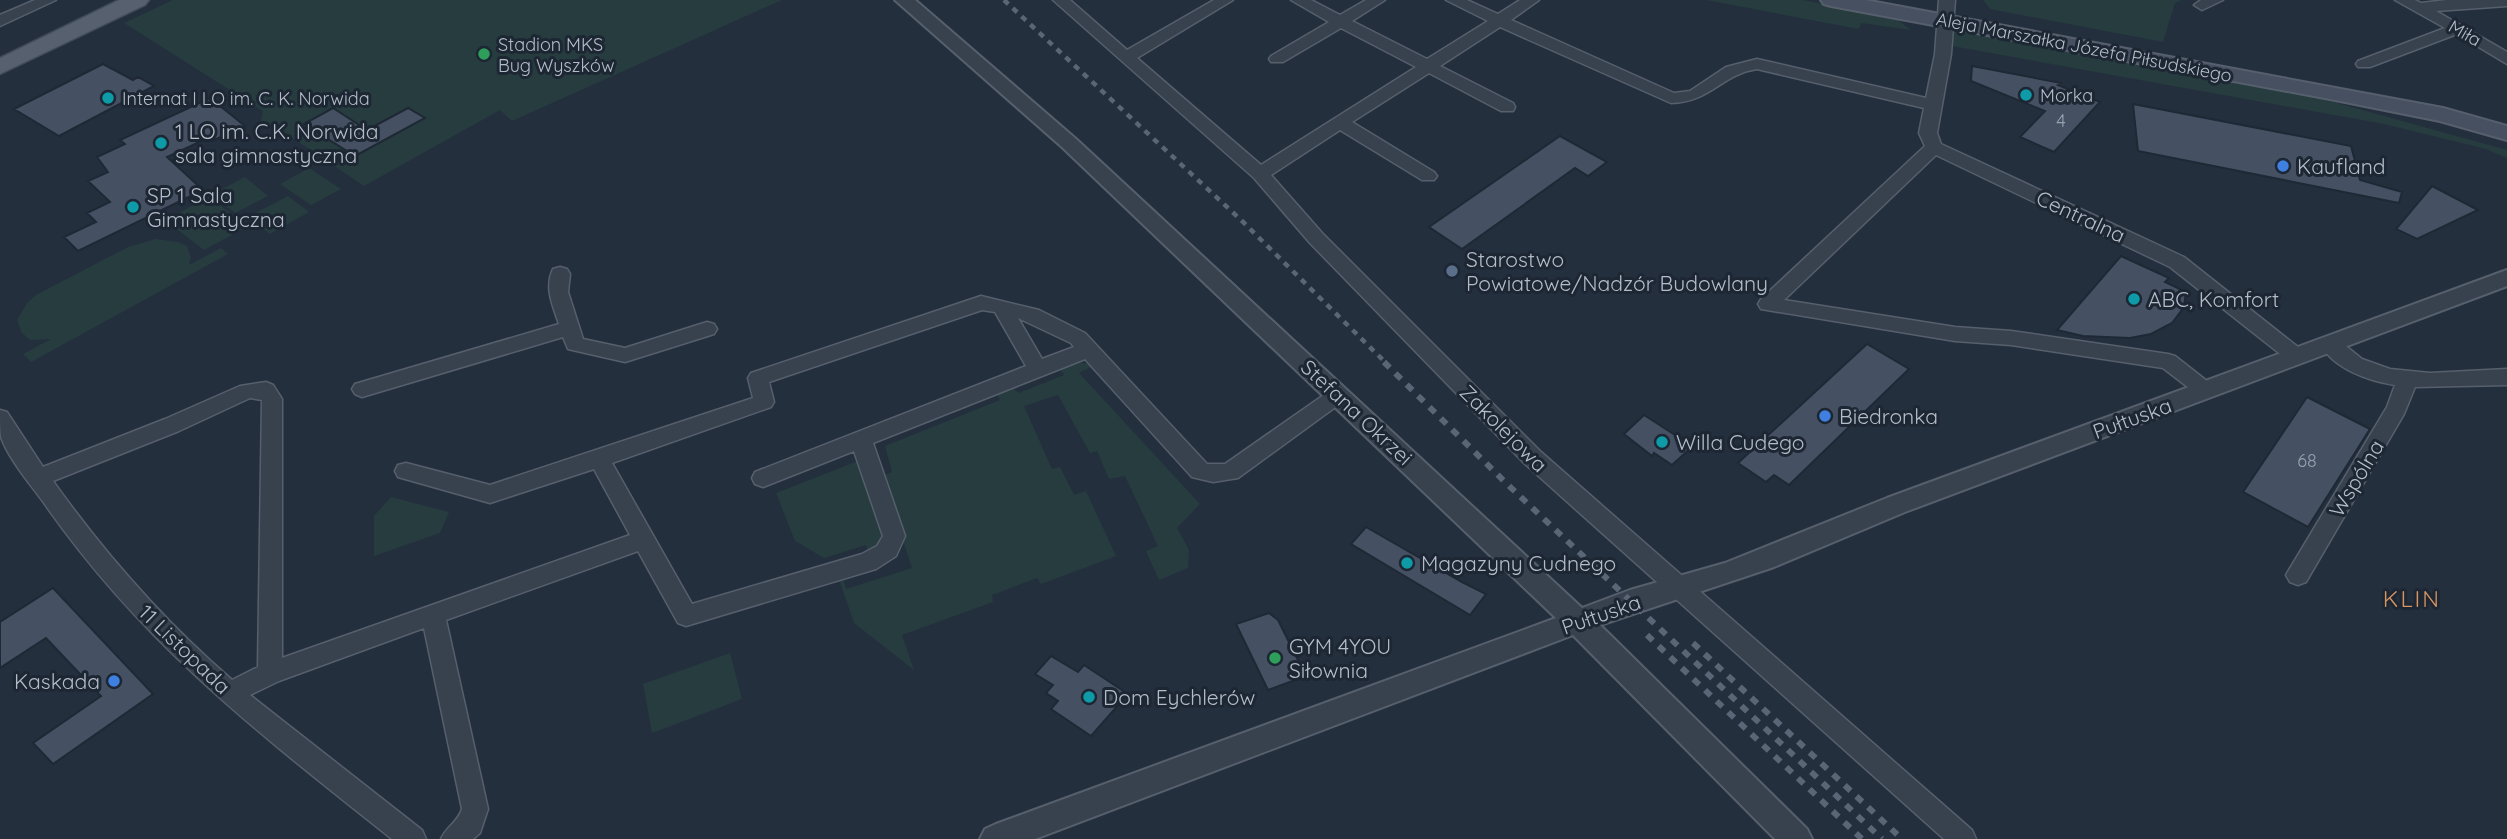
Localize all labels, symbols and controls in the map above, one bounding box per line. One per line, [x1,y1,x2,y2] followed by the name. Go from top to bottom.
[1934,7,2234,87] street label: Aleja Marszałka Józefa Piłsudskiego
[2445,15,2485,51] street label: Miła
[498,33,614,77] place label: Stadion MKS Bug Wyszków
[476,46,492,62] marker: Stadion MKS Bug Wyszków
[2040,84,2093,107] place label: Morka
[122,87,370,110] place label: Internat I LO im. C. K. Norwida
[2018,87,2034,103] marker: Morka
[100,90,116,106] marker: Internat I LO im. C. K. Norwida
[2056,109,2066,132] house number: 4
[175,118,379,168] place label: 1 LO im. C.K. Norwida sala gimnastyczna
[153,135,169,151] marker: 1 LO im. C.K. Norwida sala gimnastyczna
[2297,153,2386,179] place label: Kaufland
[2275,158,2291,174] marker: Kaufland
[147,182,285,232] place label: SP 1 Sala Gimnastyczna
[2032,184,2130,248] street label: Centralna
[125,199,141,215] marker: SP 1 Sala Gimnastyczna
[1466,246,1768,296] place label: Starostwo Powiatowe/Nadzór Budowlany
[1444,263,1460,279] marker: Starostwo Powiatowe/Nadzór Budowlany
[2148,286,2279,312] place label: ABC, Komfort
[2126,291,2142,307] marker: ABC, Komfort
[1296,354,1418,470] street label: Stefana Okrzei
[1455,379,1553,477] street label: Zakolejowa
[2089,392,2175,444] street label: Pułtuska
[1839,403,1938,429] place label: Biedronka
[1817,408,1833,424] marker: Biedronka
[1676,429,1804,455] place label: Willa Cudego
[1654,434,1670,450] marker: Willa Cudego
[2323,435,2389,521] street label: Wspólna
[2297,449,2317,472] house number: 68
[1421,550,1616,576] place label: Magazyny Cudnego
[1399,555,1415,571] marker: Magazyny Cudnego
[2383,584,2441,613] district label: KLIN
[1558,588,1644,640] street label: Pułtuska
[134,599,236,699] street label: 11 Listopada
[1289,633,1391,683] place label: GYM 4YOU Siłownia
[1267,650,1283,666] marker: GYM 4YOU Siłownia
[14,668,100,694] place label: Kaskada
[106,673,122,689] marker: Kaskada
[1103,684,1255,710] place label: Dom Eychlerów
[1081,689,1097,705] marker: Dom Eychlerów

